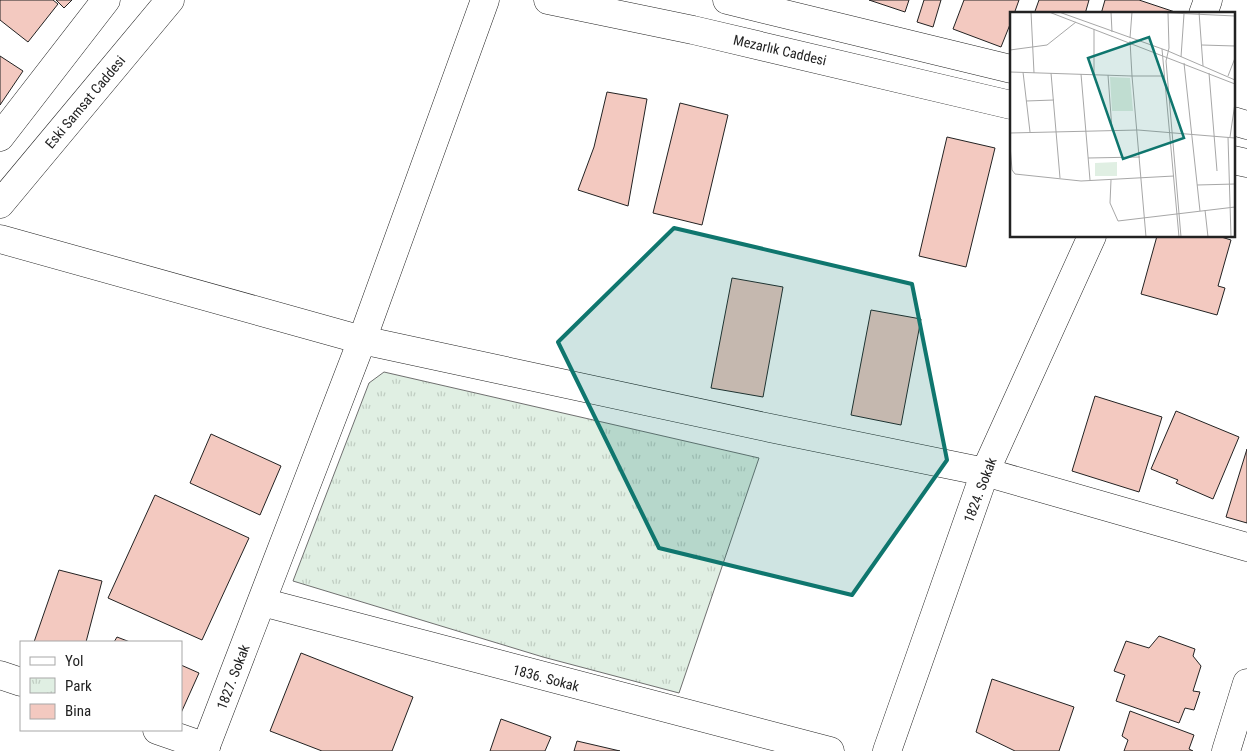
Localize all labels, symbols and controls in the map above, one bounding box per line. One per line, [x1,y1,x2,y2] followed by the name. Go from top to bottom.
[1010,12,1234,238] inset map
[732,32,828,68] street label: Mezarlık Caddesi
[42,53,128,151] street label: Eski Samsat Caddesi
[960,455,1000,525] street label: 1824. Sokak
[20,641,182,731] legend
[213,642,253,712] street label: 1827. Sokak
[65,652,83,670] text: Yol
[511,661,582,695] street label: 1836. Sokak
[65,677,92,695] text: Park
[65,702,91,720] text: Bina

